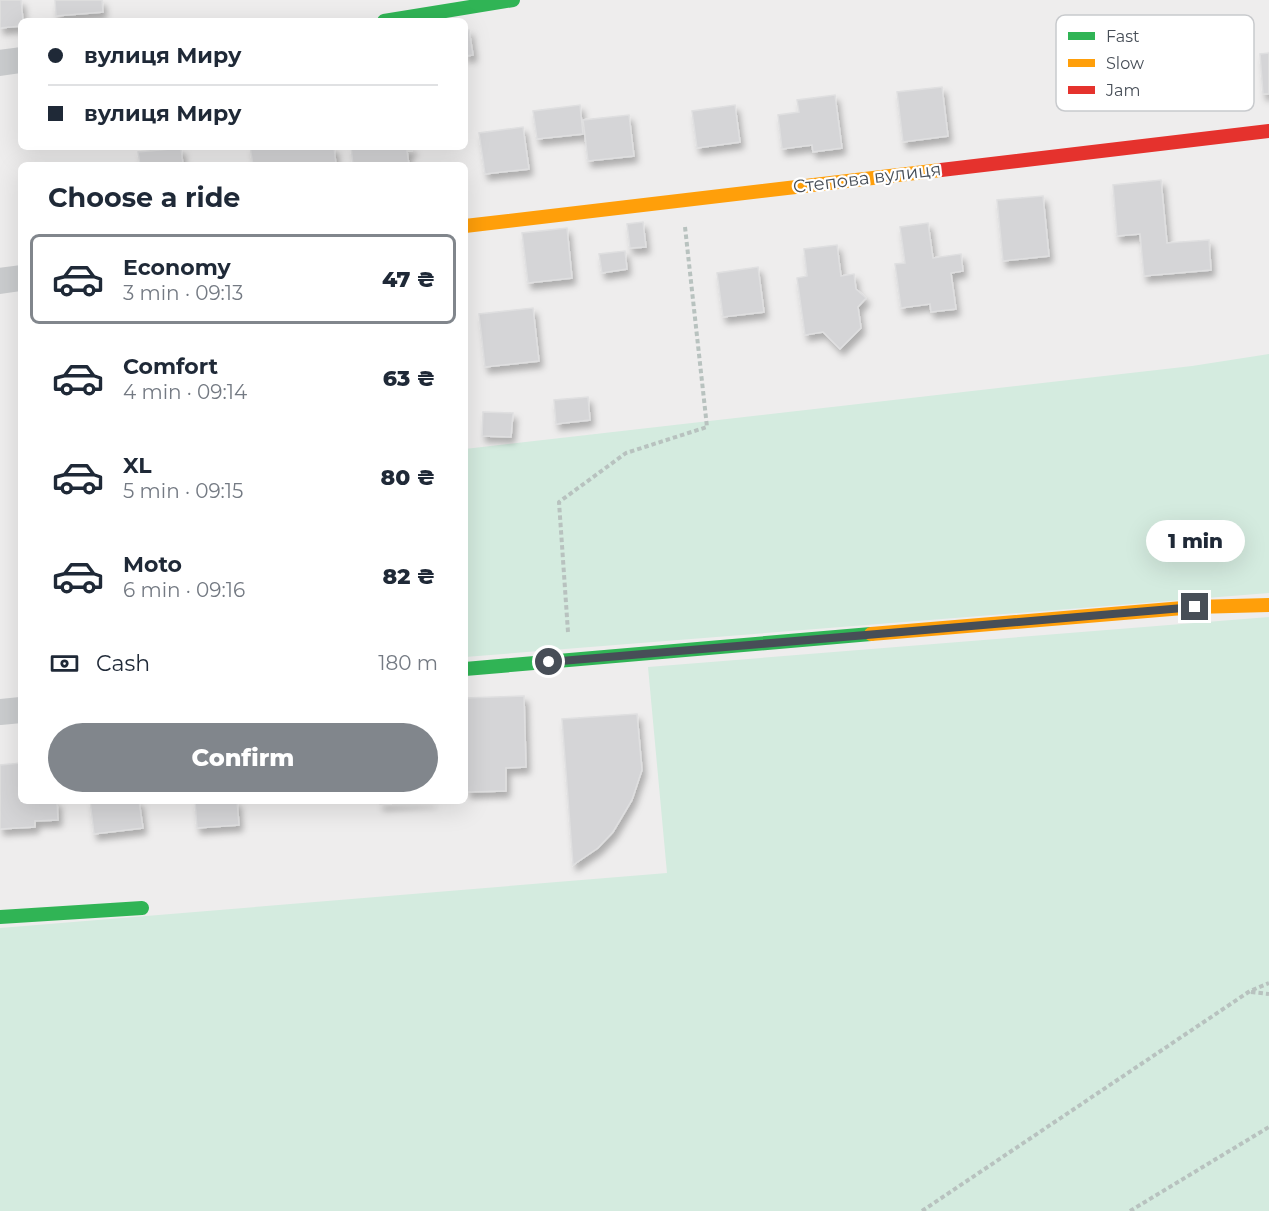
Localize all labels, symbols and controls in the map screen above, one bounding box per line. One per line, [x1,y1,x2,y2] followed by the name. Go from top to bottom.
[1056,15,1254,111] legend
[1106,27,1140,46] text: Fast
[84,42,241,69] text: вулиця Миру
[1106,54,1144,73] text: Slow
[1105,81,1140,100] text: Jam
[84,100,241,127] text: вулиця Миру
[792,158,942,198] street label: Степова вулиця
[48,181,240,214] text: Choose a ride
[51,252,105,306] icon: car
[123,254,231,281] text: Economy
[382,266,435,293] text: 47 ₴
[123,281,243,305] text: 3 min · 09:13
[51,351,105,405] icon: car
[123,353,218,380] text: Comfort
[383,365,435,392] text: 63 ₴
[123,380,247,404] text: 4 min · 09:14
[51,450,105,504] icon: car
[123,452,152,479] text: XL
[381,464,435,491] text: 80 ₴
[123,479,243,503] text: 5 min · 09:15
[1146,520,1244,562] callout: 1 min
[1168,529,1223,553] text: 1 min
[51,549,105,603] icon: car
[123,551,182,578] text: Moto
[382,563,435,590] text: 82 ₴
[123,578,245,602] text: 6 min · 09:16
[1181,593,1208,620] route end
[48,647,81,680] icon: cash
[535,648,562,675] route start
[96,650,150,677] text: Cash
[378,651,438,675] text: 180 m
[48,723,438,792] button: Confirm

